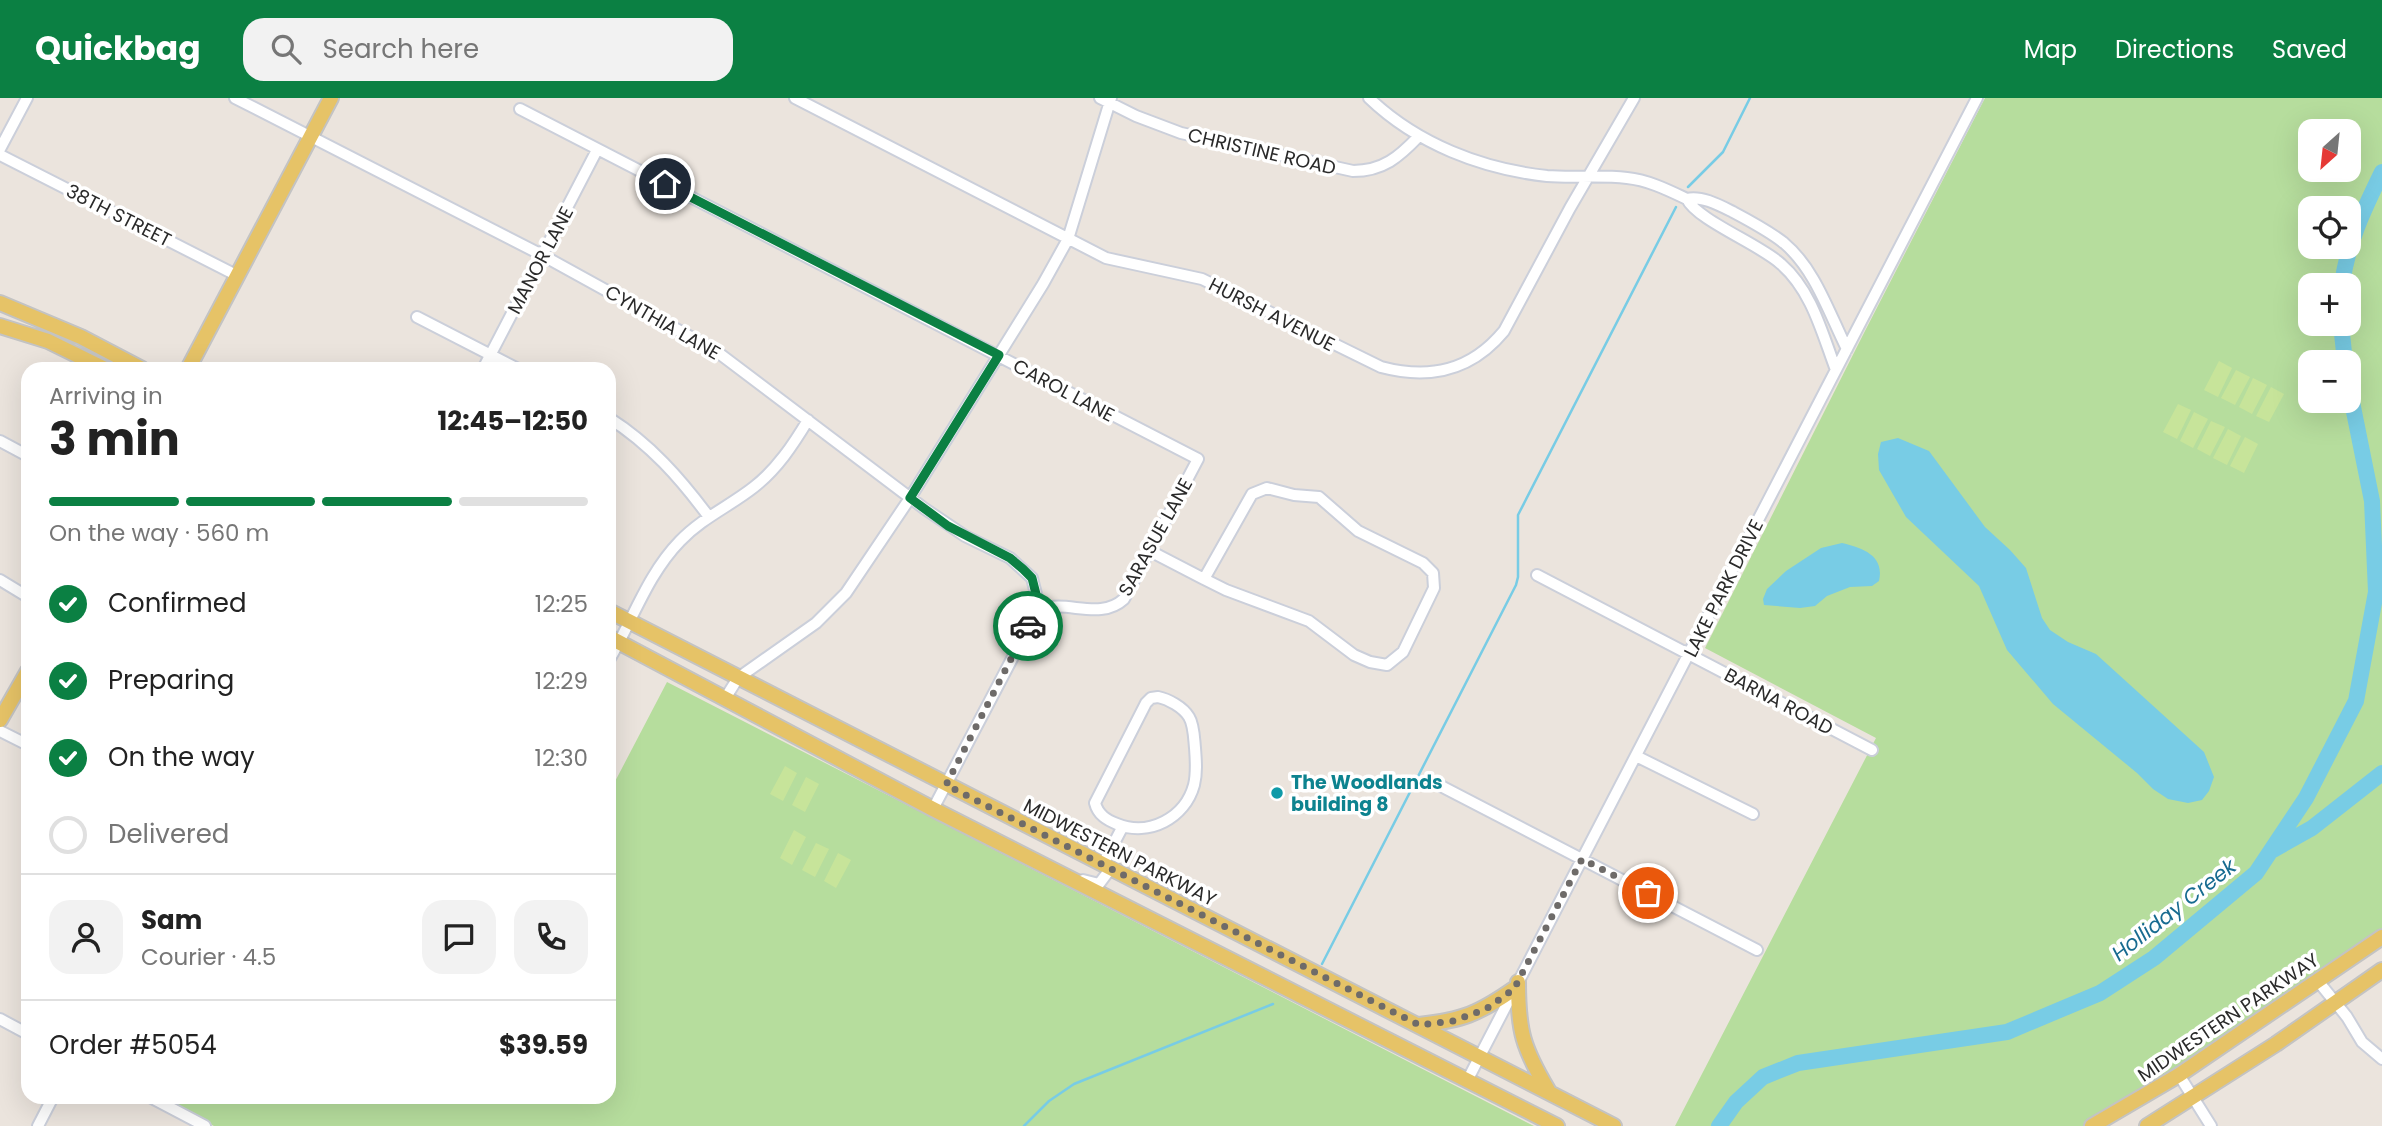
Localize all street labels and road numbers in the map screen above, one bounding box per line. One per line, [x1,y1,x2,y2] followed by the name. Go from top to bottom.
[1185,121,1339,182] street label: CHRISTINE ROAD
[62,177,176,253] street label: 38TH STREET
[501,202,580,319] street label: MANOR LANE
[1204,271,1339,358] street label: HURSH AVENUE
[600,278,725,366] street label: CYNTHIA LANE
[1008,352,1119,429] street label: CAROL LANE
[1112,473,1199,601] street label: SARASUE LANE
[1677,515,1770,662] street label: LAKE PARK DRIVE
[1719,661,1838,742] street label: BARNA ROAD
[1019,792,1221,913] street label: MIDWESTERN PARKWAY
[2132,947,2324,1088] street label: MIDWESTERN PARKWAY

